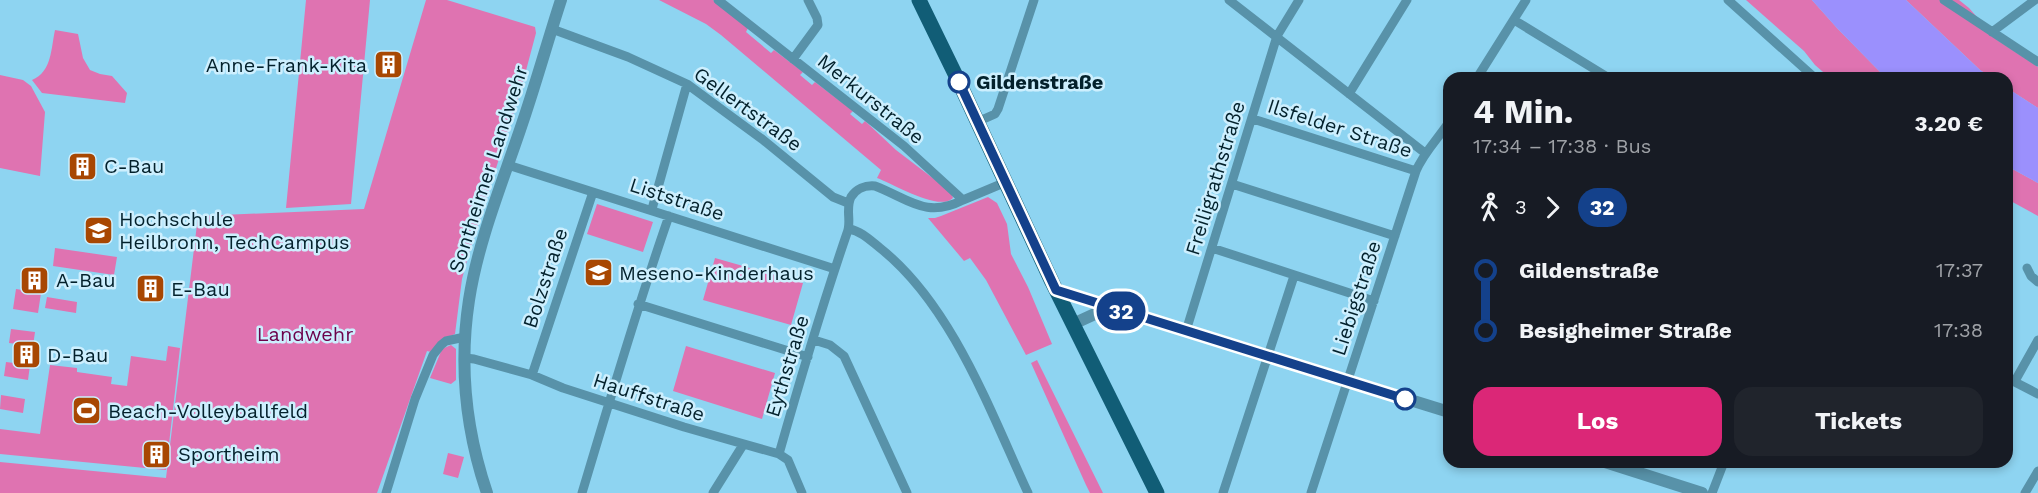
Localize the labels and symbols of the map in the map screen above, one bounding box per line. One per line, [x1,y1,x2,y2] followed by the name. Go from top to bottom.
[372,49,404,81] building icon: Anne-Frank-Kita
[813,49,929,149] street label: Merkurstraße
[206,53,367,77] place label: Anne-Frank-Kita
[443,62,533,276] street label: Sontheimer Landwehr
[689,62,807,156] street label: Gellertstraße
[976,70,1103,94] place label: Gildenstraße
[948,71,970,93] marker: Gildenstraße
[1265,93,1415,163] street label: Ilsfelder Straße
[1180,98,1250,258] street label: Freiligrathstraße
[67,150,99,182] building icon: C-Bau
[104,154,164,178] place label: C-Bau
[627,172,727,226] street label: Liststraße
[119,207,350,254] place label: Hochschule Heilbronn, TechCampus
[82,214,114,246] school or university icon: Hochschule Heilbronn, TechCampus
[518,225,572,331] street label: Bolzstraße
[1326,238,1386,358] street label: Liebigstraße
[582,257,614,289] school or university icon: Meseno-Kinderhaus
[619,261,814,285] place label: Meseno-Kinderhaus
[19,264,51,296] building icon: A-Bau
[56,268,116,292] place label: A-Bau
[134,273,166,305] building icon: E-Bau
[171,277,230,301] place label: E-Bau
[1094,292,1148,330] line badge: 32
[760,312,814,420] street label: Eythstraße
[257,322,353,346] park label: Landwehr
[10,339,42,371] building icon: D-Bau
[47,343,108,367] place label: D-Bau
[590,368,708,426] street label: Hauffstraße
[1394,388,1416,410] unlabelled marker
[71,395,103,427] sports icon: Beach-Volleyballfeld
[108,399,308,423] place label: Beach-Volleyballfeld
[141,438,173,470] building icon: Sportheim
[178,442,280,466] place label: Sportheim

